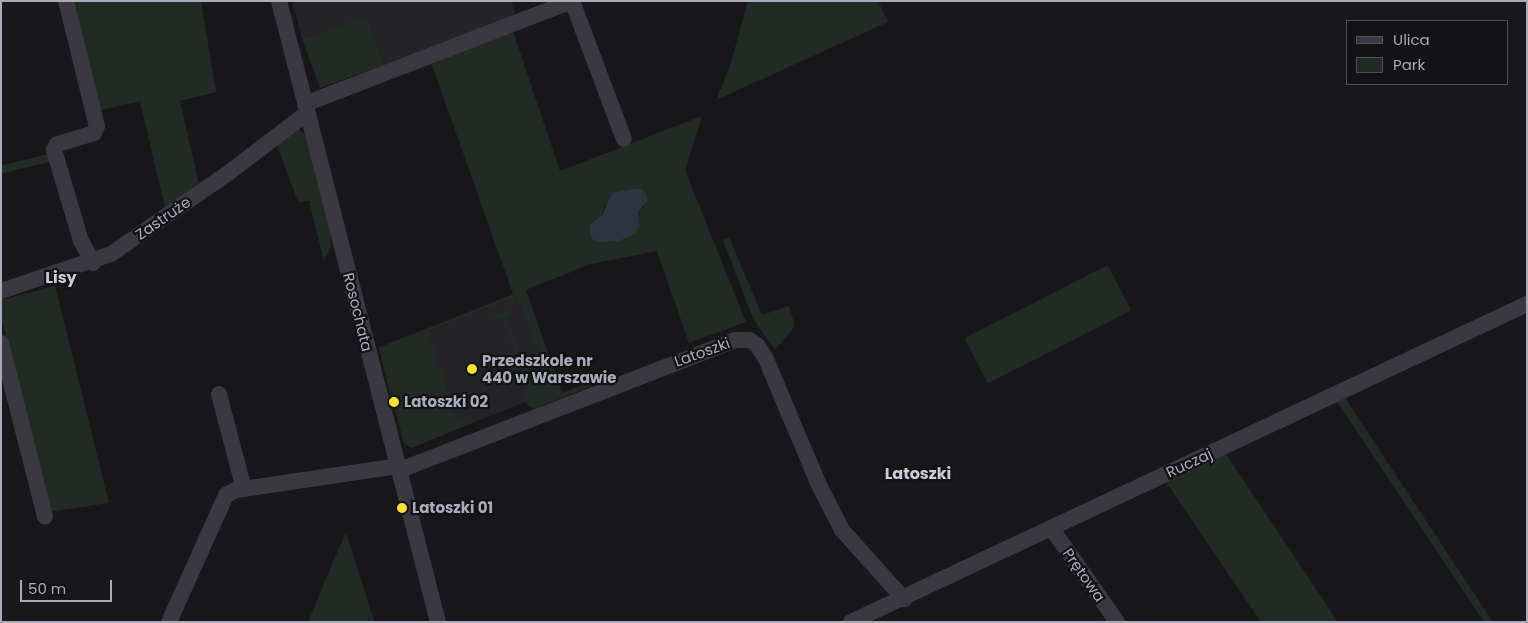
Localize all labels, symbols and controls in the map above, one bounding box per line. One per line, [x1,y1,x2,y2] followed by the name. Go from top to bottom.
[1346,20,1508,85] legend
[1393,29,1430,50] text: Ulica
[1393,54,1425,75] text: Park
[132,193,194,243] street label: Zastruże
[45,268,77,288] district label: Lisy
[340,271,376,353] street label: Rosochata
[672,334,732,370] street label: Latoszki
[482,351,616,386] place label: Przedszkole nr 440 w Warszawie
[466,363,478,375] marker: Przedszkole nr 440 w Warszawie
[404,393,488,411] place label: Latoszki 02
[388,396,400,408] marker: Latoszki 02
[1163,445,1215,481] street label: Ruczaj
[885,464,951,484] district label: Latoszki
[412,499,493,517] place label: Latoszki 01
[396,502,408,514] marker: Latoszki 01
[1059,545,1109,605] street label: Prętowa
[22,570,115,602] scale bar
[28,578,66,599] text: 50 m

